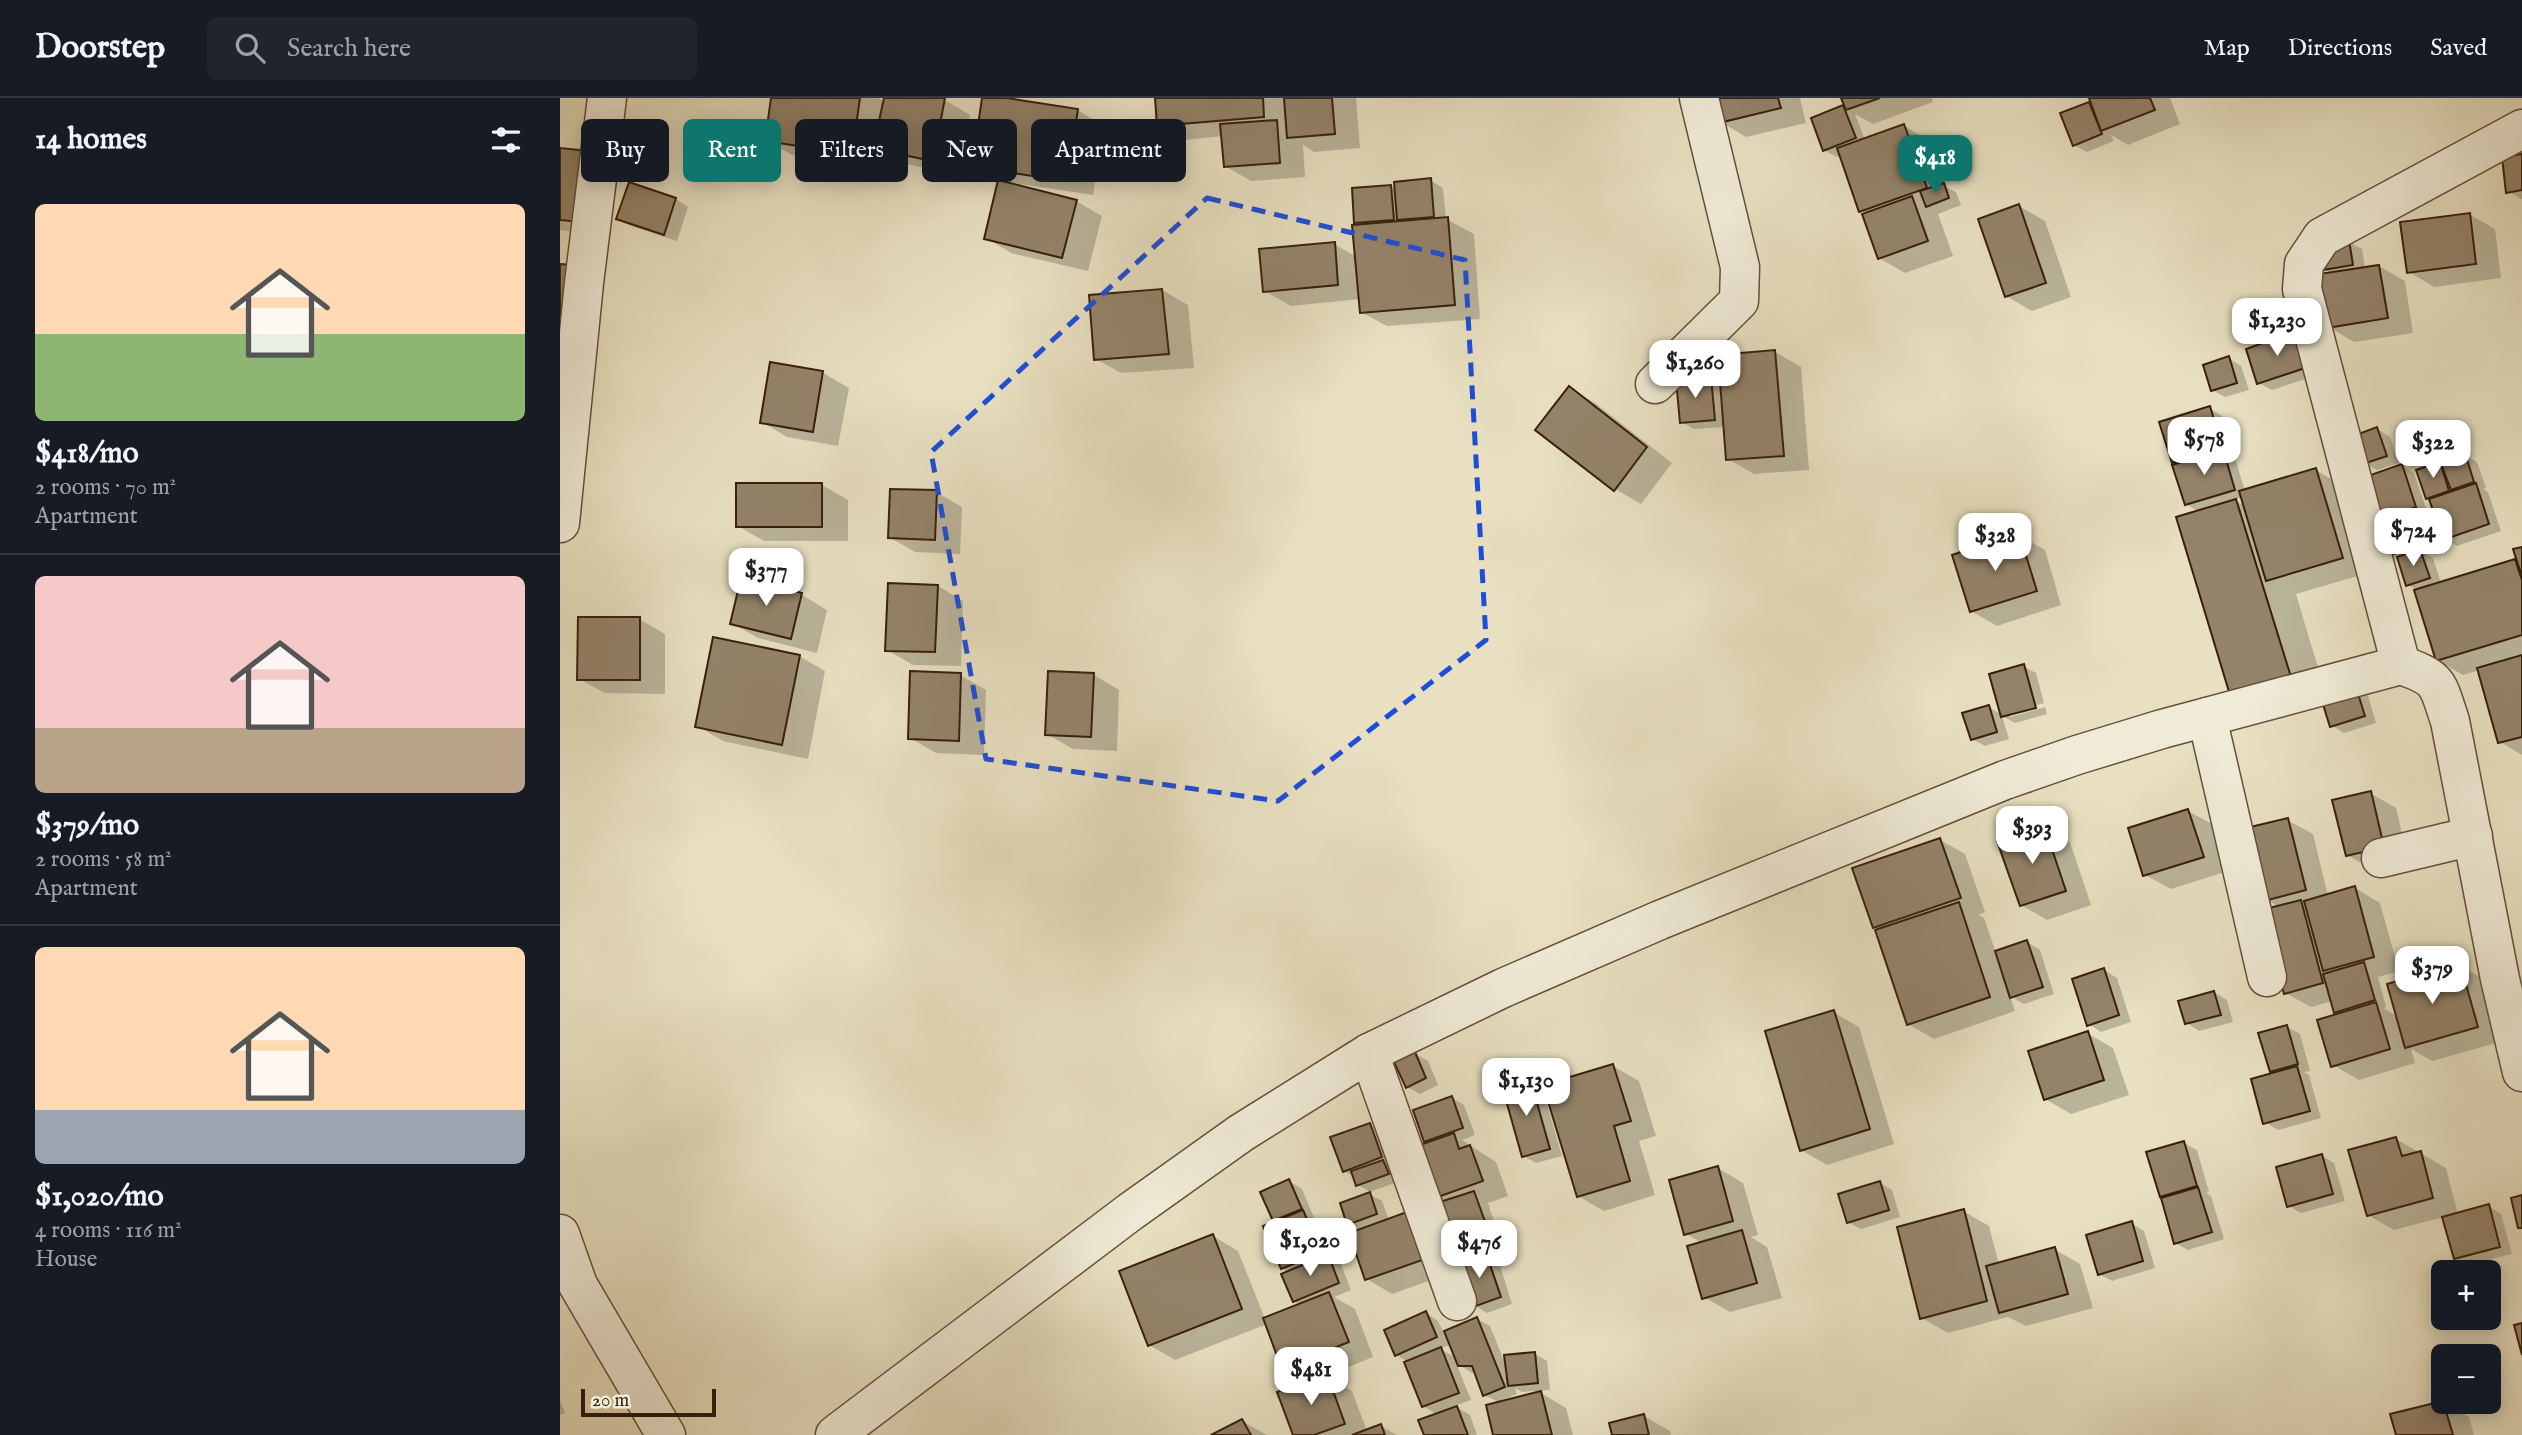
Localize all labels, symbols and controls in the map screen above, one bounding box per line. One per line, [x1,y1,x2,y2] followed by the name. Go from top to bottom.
[207,17,697,80] search box
[35,27,165,69] text: Doorstep
[231,29,269,67] icon: search
[287,32,411,65] text: Search here
[2204,33,2250,64] text: Map
[2288,33,2392,64] text: Directions
[2430,33,2487,64] text: Saved
[581,119,669,182] chip: Buy
[683,119,781,182] chip: Rent
[795,119,908,182] chip: Filters
[922,119,1017,182] chip: New
[1031,119,1186,182] chip: Apartment
[35,121,147,159] text: 14 homes
[487,121,525,159] icon: filters
[1894,136,1976,195] pin: $418
[1914,143,1956,172] text: $418
[217,250,343,376] icon: home
[2220,299,2334,358] pin: $1,230
[2248,306,2306,335] text: $1,230
[1638,341,1752,400] pin: $1,260
[1665,348,1725,377] text: $1,260
[2163,418,2245,477] pin: $578
[2392,420,2474,480] pin: $322
[2184,425,2224,454] text: $578
[2412,428,2454,457] text: $322
[35,435,139,473] text: $418/mo
[35,473,176,502] text: 2 rooms · 70 m²
[35,502,138,531] text: Apartment
[2372,508,2454,568] pin: $724
[1954,514,2036,573] pin: $328
[2390,516,2436,545] text: $724
[1974,521,2016,550] text: $328
[725,548,807,608] pin: $377
[745,556,787,585] text: $377
[217,622,343,748] icon: home
[1991,806,2073,866] pin: $393
[35,807,139,845] text: $379/mo
[2012,814,2052,843] text: $393
[35,845,172,874] text: 2 rooms · 58 m²
[35,874,138,903] text: Apartment
[2391,946,2473,1006] pin: $379
[2411,954,2453,983] text: $379
[217,993,343,1119] icon: home
[1469,1058,1583,1118] pin: $1,130
[1498,1066,1554,1095] text: $1,130
[35,1178,164,1216] text: $1,020/mo
[35,1216,182,1245] text: 4 rooms · 116 m²
[1253,1218,1367,1278] pin: $1,020
[1438,1220,1520,1280] pin: $476
[1280,1226,1340,1255] text: $1,020
[1457,1228,1501,1257] text: $476
[35,1245,97,1274] text: House
[2431,1260,2501,1414] map controls
[2431,1260,2501,1330] button: +
[2431,1344,2501,1414] button: −
[1270,1348,1352,1407] pin: $481
[1290,1355,1332,1384] text: $481
[581,1386,716,1418] scale bar
[592,1389,629,1413] text: 20 m

